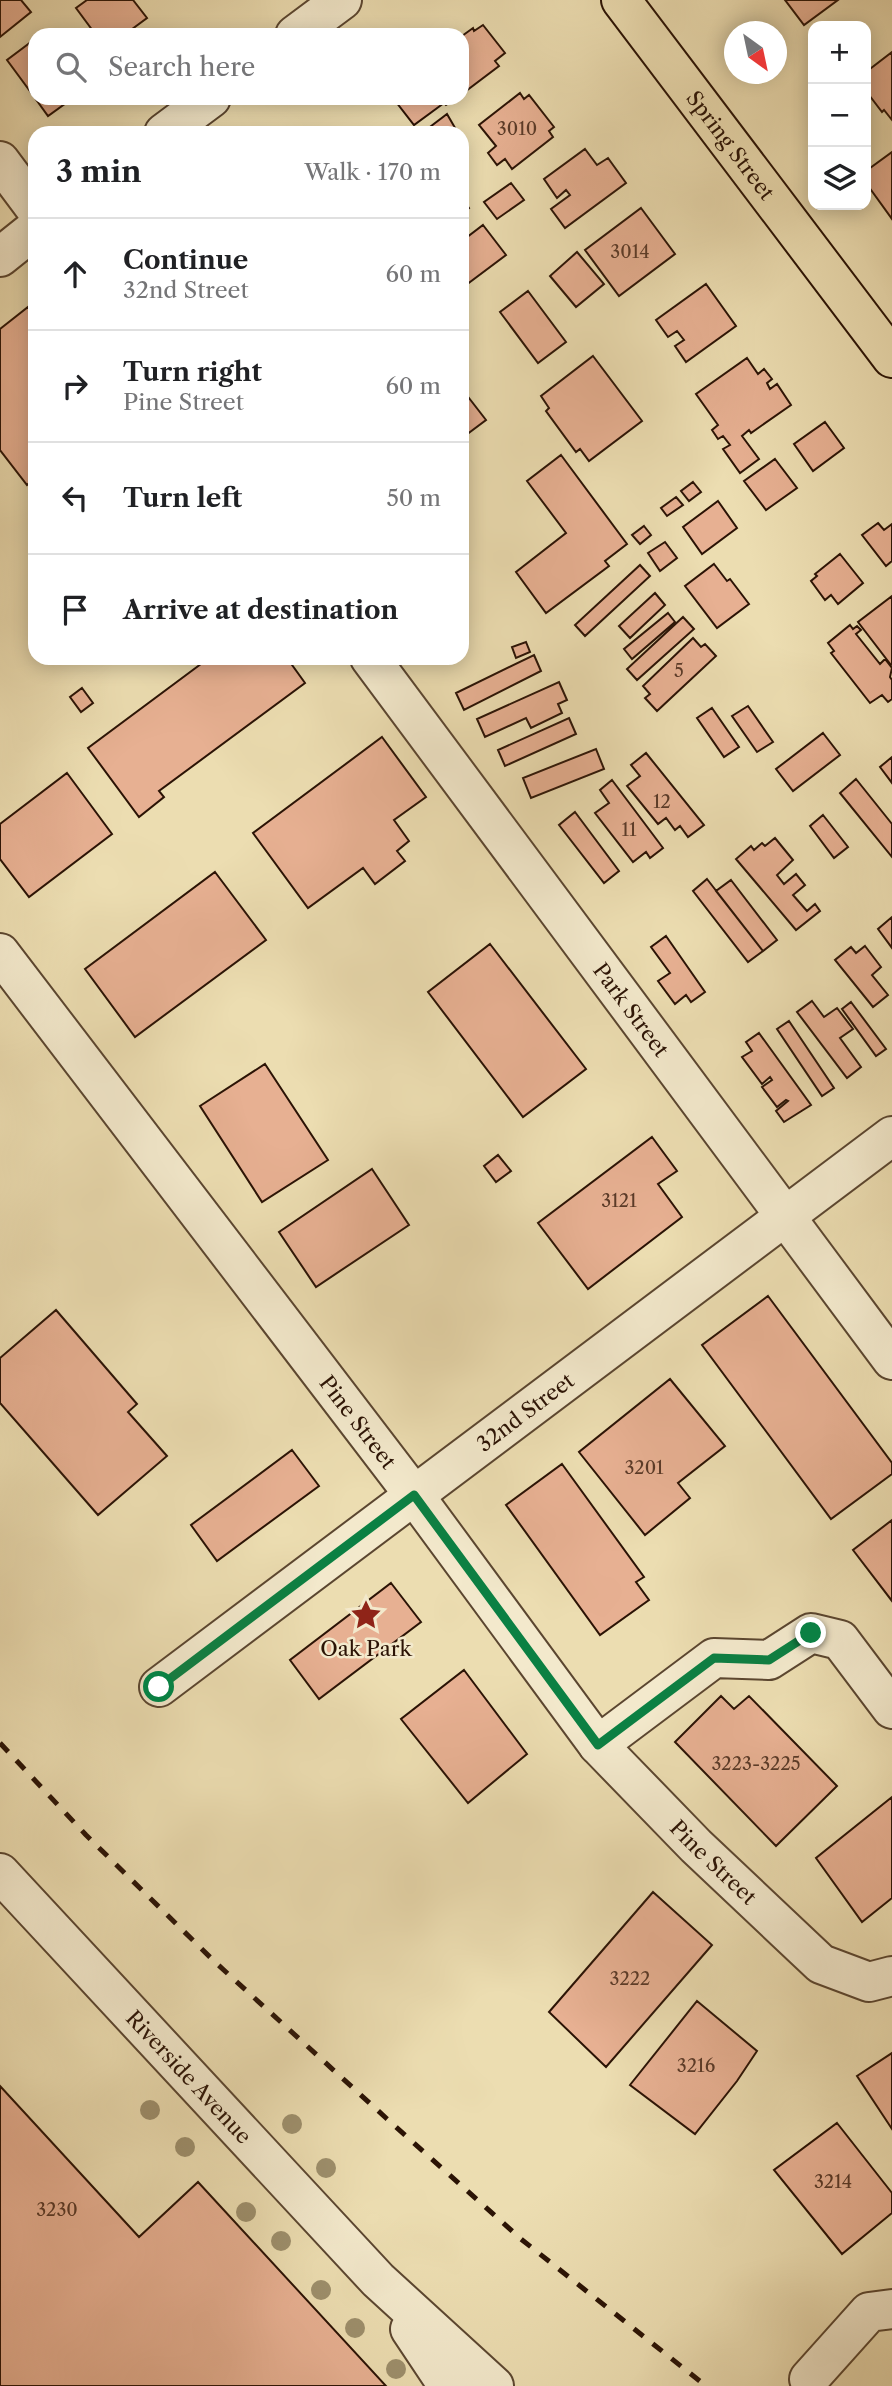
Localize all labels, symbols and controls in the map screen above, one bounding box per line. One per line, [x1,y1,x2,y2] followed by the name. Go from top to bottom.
[724,21,787,84] north arrow
[808,21,871,210] map controls
[808,21,871,84] button: +
[28,28,469,105] search box
[52,48,90,86] icon: search
[108,51,255,83] text: Search here
[808,84,871,147] button: −
[682,86,780,205] street label: Spring Street
[497,118,537,140] house number: 3010
[808,147,871,210] button: layers
[56,153,142,190] text: 3 min
[304,158,441,186] text: Walk · 170 m
[610,241,650,263] house number: 3014
[123,244,248,276] text: Continue
[56,255,94,293] icon: ahead
[385,260,441,288] text: 60 m
[123,276,249,304] text: 32nd Street
[123,356,262,388] text: Turn right
[56,367,94,405] icon: right
[385,372,441,400] text: 60 m
[123,388,244,416] text: Pine Street
[56,479,94,517] icon: left
[123,482,242,514] text: Turn left
[386,484,441,512] text: 50 m
[56,591,94,629] icon: arrive
[123,594,398,626] text: Arrive at destination
[674,660,684,682] house number: 5
[653,791,671,813] house number: 12
[621,819,637,841] house number: 11
[588,958,675,1062] street label: Park Street
[601,1190,637,1212] house number: 3121
[472,1367,579,1456] street label: 32nd Street
[315,1370,402,1474] street label: Pine Street
[624,1457,664,1479] house number: 3201
[349,1598,383,1632] place icon: Oak Park
[795,1617,826,1648] route end
[320,1636,413,1661] place label: Oak Park
[143,1671,174,1702] route start
[711,1753,801,1775] house number: 3223-3225
[665,1815,762,1910] street label: Pine Street
[610,1968,650,1990] house number: 3222
[121,2005,257,2148] street label: Riverside Avenue
[677,2055,715,2077] house number: 3216
[814,2171,852,2193] house number: 3214
[36,2199,78,2221] house number: 3230

